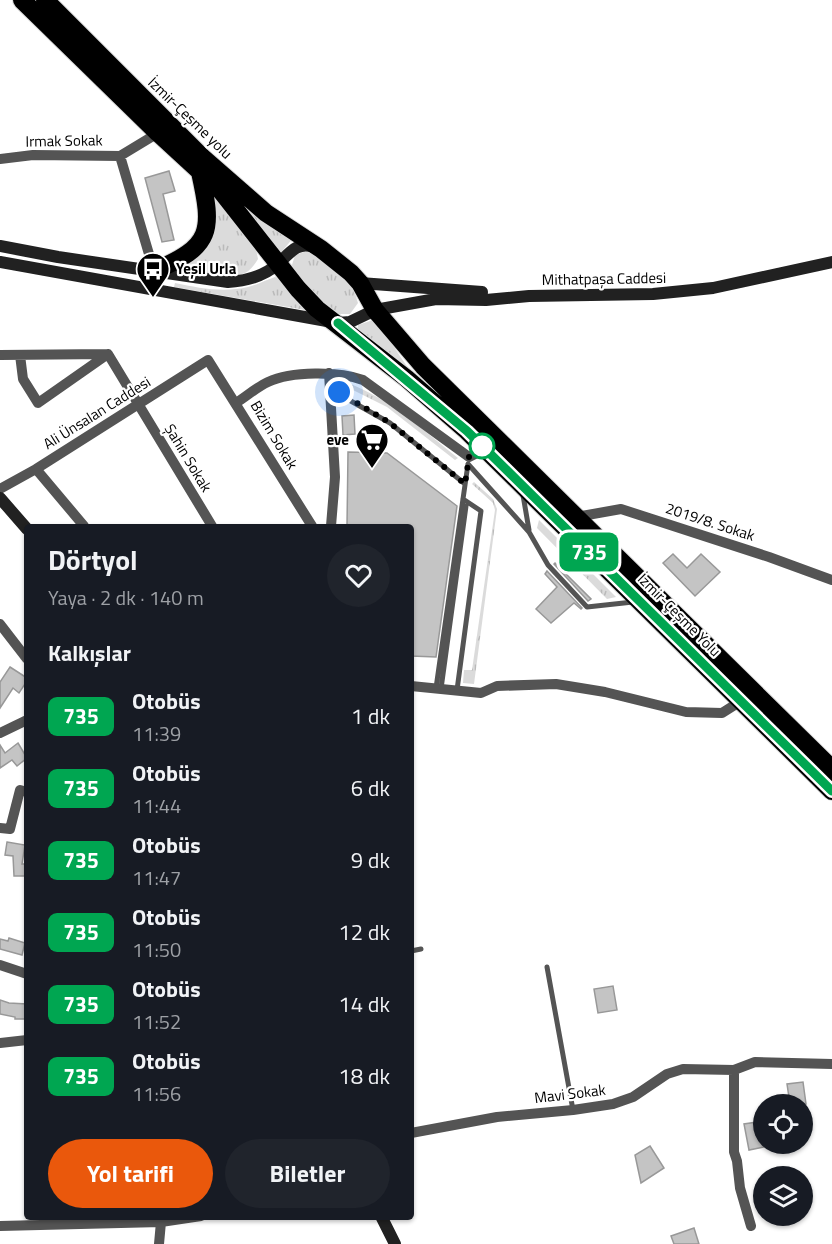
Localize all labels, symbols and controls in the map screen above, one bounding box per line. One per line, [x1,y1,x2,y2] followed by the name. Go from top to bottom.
[143,71,238,164] street label: İzmir-Çeşme yolu
[25,128,103,153] street label: Irmak Sokak
[135,251,171,298] bus stop icon: Yeşil Urla
[176,257,237,280] place label: Yeşil Urla
[542,266,666,291] street label: Mithatpaşa Caddesi
[39,370,155,455] street label: Ali Ünsalan Caddesi
[324,377,354,407] your location
[245,396,304,473] street label: Bizim Sokak
[159,419,218,496] street label: Şahin Sokak
[354,422,390,469] supermarket icon: eve
[326,428,349,451] place label: eve
[469,433,495,459] unlabelled marker
[663,496,758,547] street label: 2019/8. Sokak
[554,532,624,572] line badge: 735
[571,536,607,568] text: 735
[48,538,138,581] text: Dörtyol
[327,544,390,607] button: heart
[632,568,726,662] street label: İzmir-Çeşme Yolu
[48,582,204,613] text: Yaya · 2 dk · 140 m
[48,636,131,670] text: Kalkışlar
[132,684,201,718] text: Otobüs
[351,699,390,733] text: 1 dk
[63,700,99,732] text: 735
[132,718,181,749] text: 11:39
[132,756,201,790] text: Otobüs
[351,771,390,805] text: 6 dk
[63,772,99,804] text: 735
[132,790,181,821] text: 11:44
[132,828,201,862] text: Otobüs
[351,843,390,877] text: 9 dk
[63,844,99,876] text: 735
[132,862,181,893] text: 11:47
[132,900,201,934] text: Otobüs
[338,915,390,949] text: 12 dk
[63,916,99,948] text: 735
[132,934,181,965] text: 11:50
[132,972,201,1006] text: Otobüs
[338,987,390,1021] text: 14 dk
[63,988,99,1020] text: 735
[132,1006,181,1037] text: 11:52
[132,1044,201,1078] text: Otobüs
[338,1059,390,1093] text: 18 dk
[63,1060,99,1092] text: 735
[132,1078,181,1109] text: 11:56
[533,1078,607,1109] street label: Mavi Sokak
[753,1094,813,1226] map controls
[753,1094,813,1154] button: locate
[48,1139,213,1208] button: Yol tarifi
[225,1139,390,1208] button: Biletler
[753,1166,813,1226] button: layers

